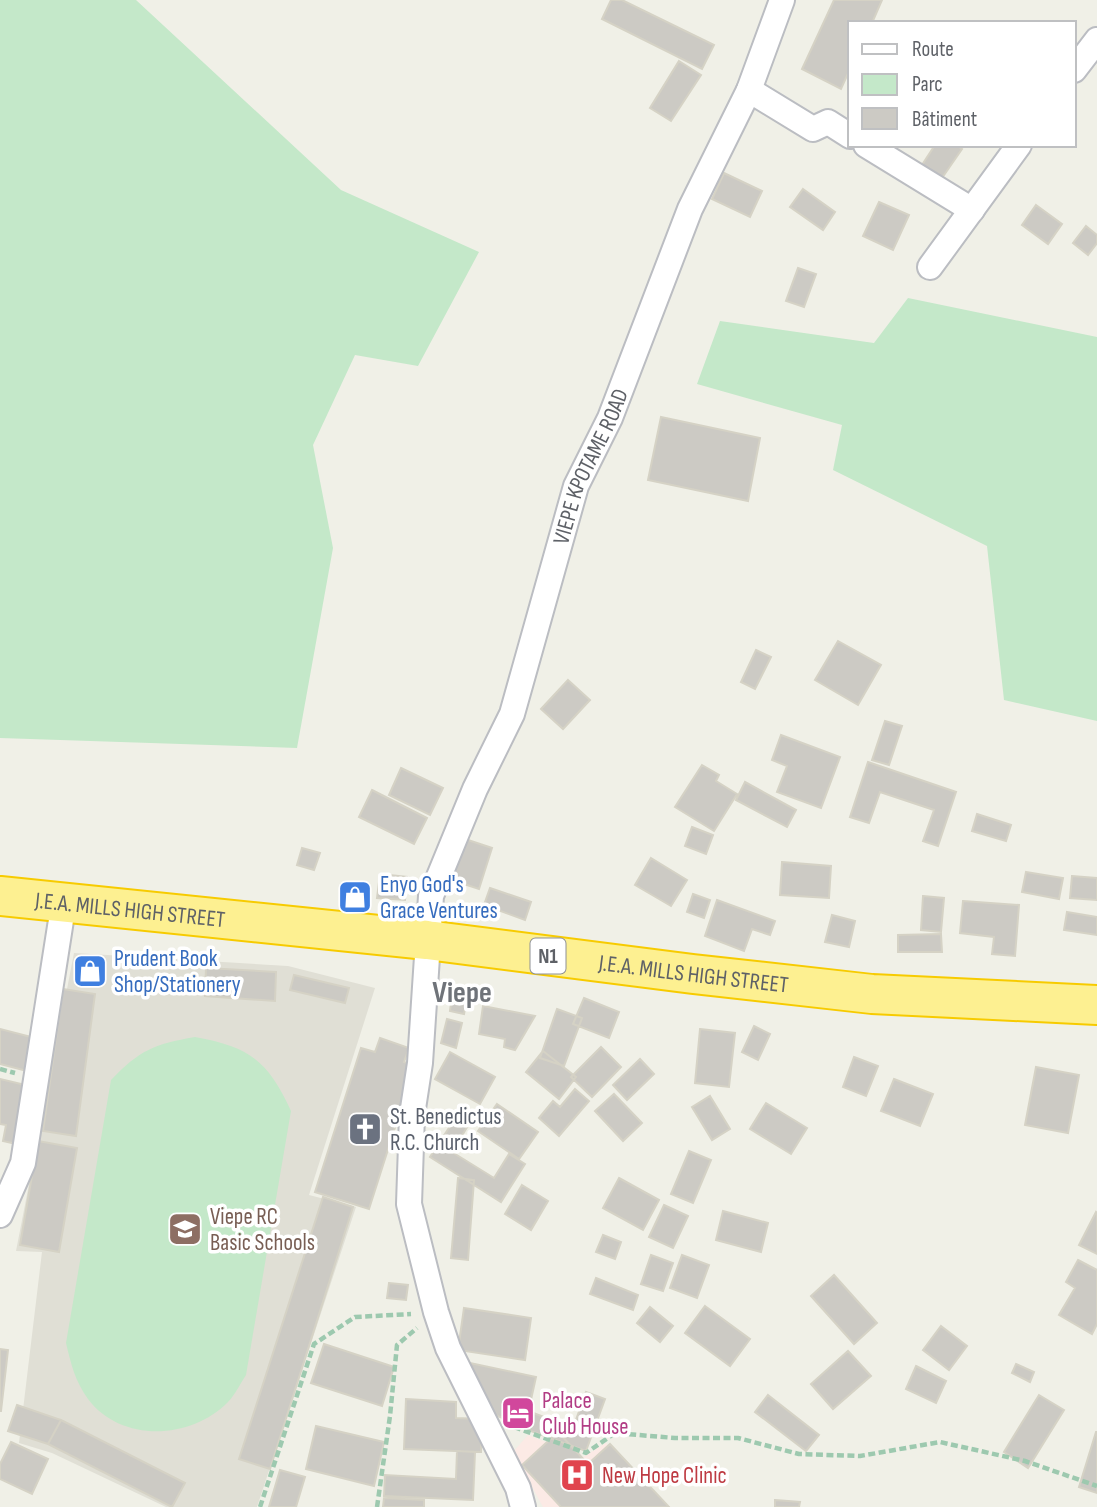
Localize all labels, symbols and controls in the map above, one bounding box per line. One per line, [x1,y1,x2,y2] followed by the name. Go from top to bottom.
[848,21,1076,147] legend
[912,37,954,62] text: Route
[912,72,943,97] text: Parc
[912,107,977,132] text: Bâtiment
[547,385,635,548] street label: VIEPE KPOTAME ROAD
[380,871,498,925] place label: Enyo God's Grace Ventures
[336,878,374,916] shop icon: Enyo God's Grace Ventures
[33,887,227,934] street label: J.E.A. MILLS HIGH STREET
[530,939,566,974] road number: N1
[114,945,241,999] place label: Prudent Book Shop/Stationery
[596,949,790,1000] street label: J.E.A. MILLS HIGH STREET
[71,952,109,990] shop icon: Prudent Book Shop/Stationery
[432,975,492,1011] district label: Viepe
[390,1103,502,1157] place label: St. Benedictus R.C. Church
[346,1110,384,1148] church icon: St. Benedictus R.C. Church
[210,1203,315,1257] place label: Viepe RC Basic Schools
[166,1210,204,1248] school or university icon: Viepe RC Basic Schools
[542,1387,629,1441] place label: Palace Club House
[499,1394,537,1432] hotel icon: Palace Club House
[558,1456,596,1494] hospital icon: New Hope Clinic
[602,1462,727,1490] place label: New Hope Clinic

